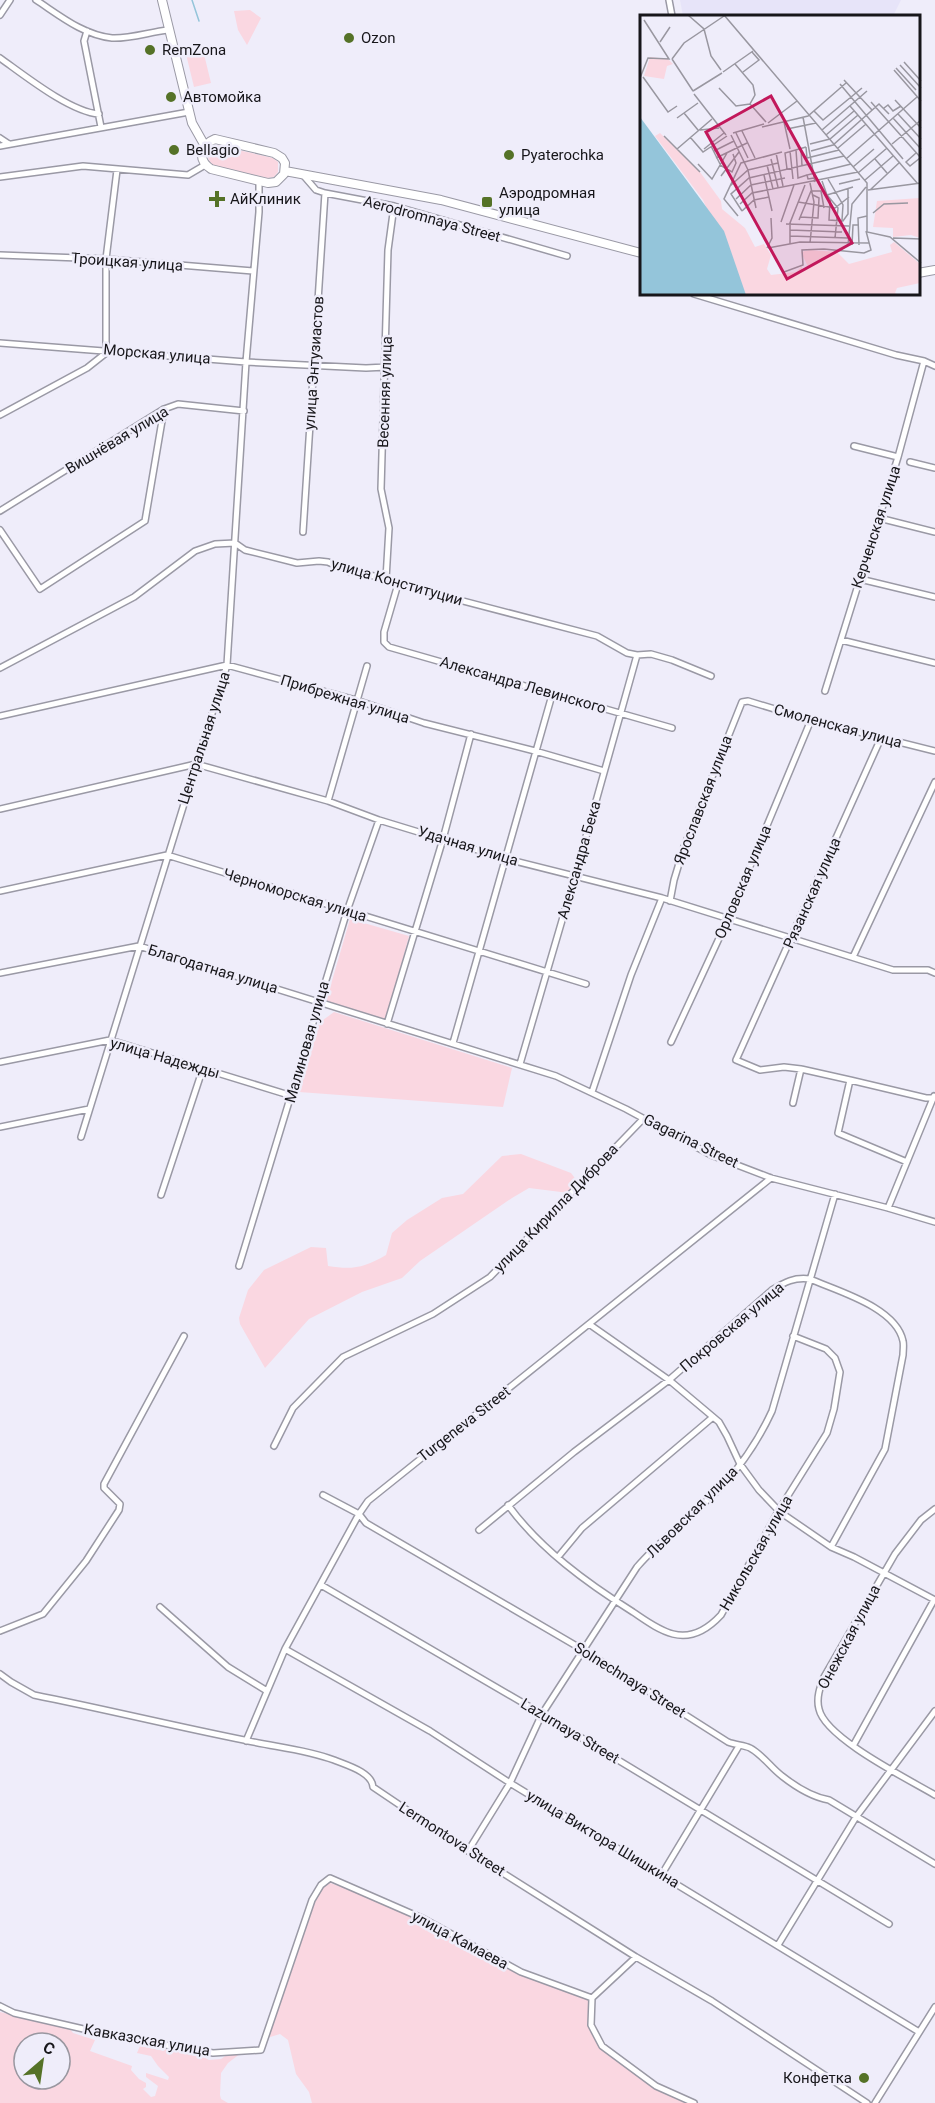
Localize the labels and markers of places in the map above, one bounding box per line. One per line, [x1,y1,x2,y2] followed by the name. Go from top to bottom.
[361,29,395,47] place label: Ozon
[342,31,356,45] marker: Ozon
[162,41,226,59] place label: RemZona
[143,43,157,57] marker: RemZona
[183,88,261,106] place label: Автомойка
[164,90,178,104] marker: Автомойка
[186,141,239,159] place label: Bellagio
[167,143,181,157] marker: Bellagio
[521,146,604,164] place label: Pyaterochka
[502,148,516,162] marker: Pyaterochka
[499,184,596,219] place label: Аэродромная улица
[208,190,226,208] marker: АйКлиник
[230,190,301,208] place label: АйКлиник
[480,195,494,209] marker: Аэродромная улица
[783,2069,852,2087] place label: Конфетка
[857,2071,871,2085] marker: Конфетка

